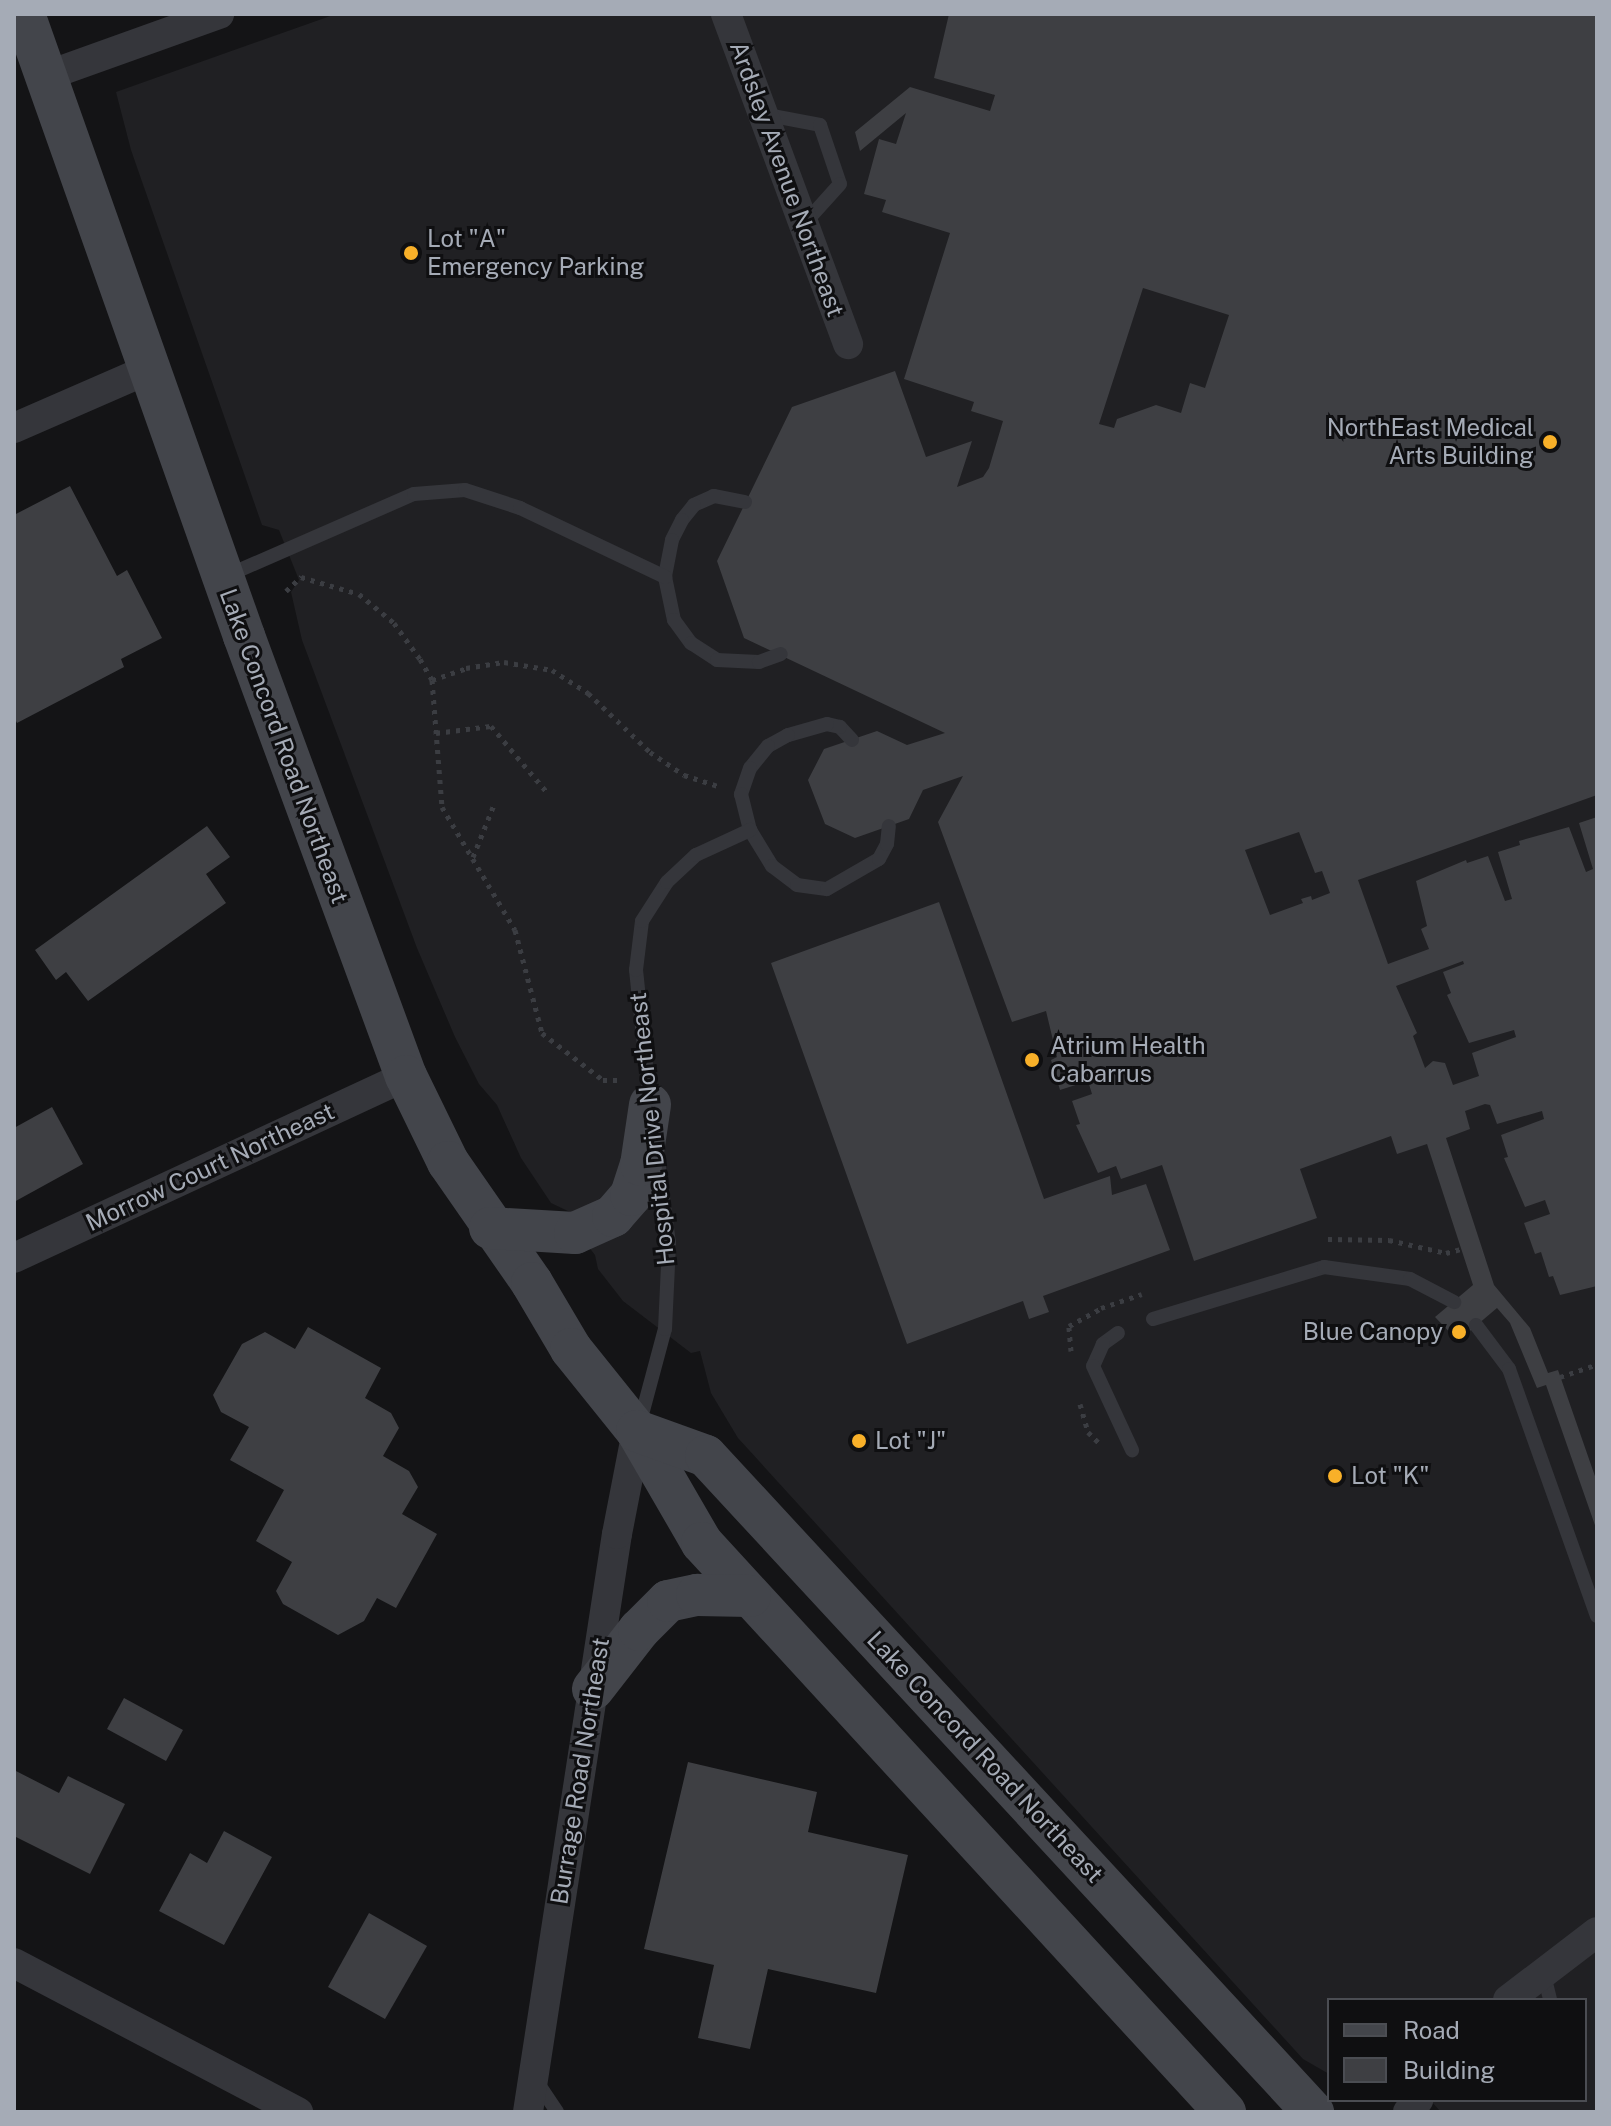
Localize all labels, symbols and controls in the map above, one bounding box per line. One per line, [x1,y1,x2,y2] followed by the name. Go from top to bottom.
[724,37,850,321] street label: Ardsley Avenue Northeast
[427,225,645,281] place label: Lot "A" Emergency Parking
[402,244,420,262] marker: Lot "A" Emergency Parking
[1327,414,1534,470] place label: NorthEast Medical Arts Building
[1541,433,1559,451] marker: NorthEast Medical Arts Building
[214,585,354,907] street label: Lake Concord Road Northeast
[623,991,681,1267] street label: Hospital Drive Northeast
[1050,1032,1206,1088] place label: Atrium Health Cabarrus
[1021,1049,1043,1071] marker: Atrium Health Cabarrus
[81,1097,339,1237] street label: Morrow Court Northeast
[1303,1318,1443,1346] place label: Blue Canopy
[1450,1323,1468,1341] marker: Blue Canopy
[875,1427,946,1455] place label: Lot "J"
[850,1432,868,1450] marker: Lot "J"
[1351,1462,1429,1490] place label: Lot "K"
[1326,1467,1344,1485] marker: Lot "K"
[861,1625,1109,1889] street label: Lake Concord Road Northeast
[545,1635,615,1907] street label: Burrage Road Northeast
[1327,1998,1587,2102] legend
[1403,2016,1460,2044] text: Road
[1403,2056,1495,2084] text: Building

